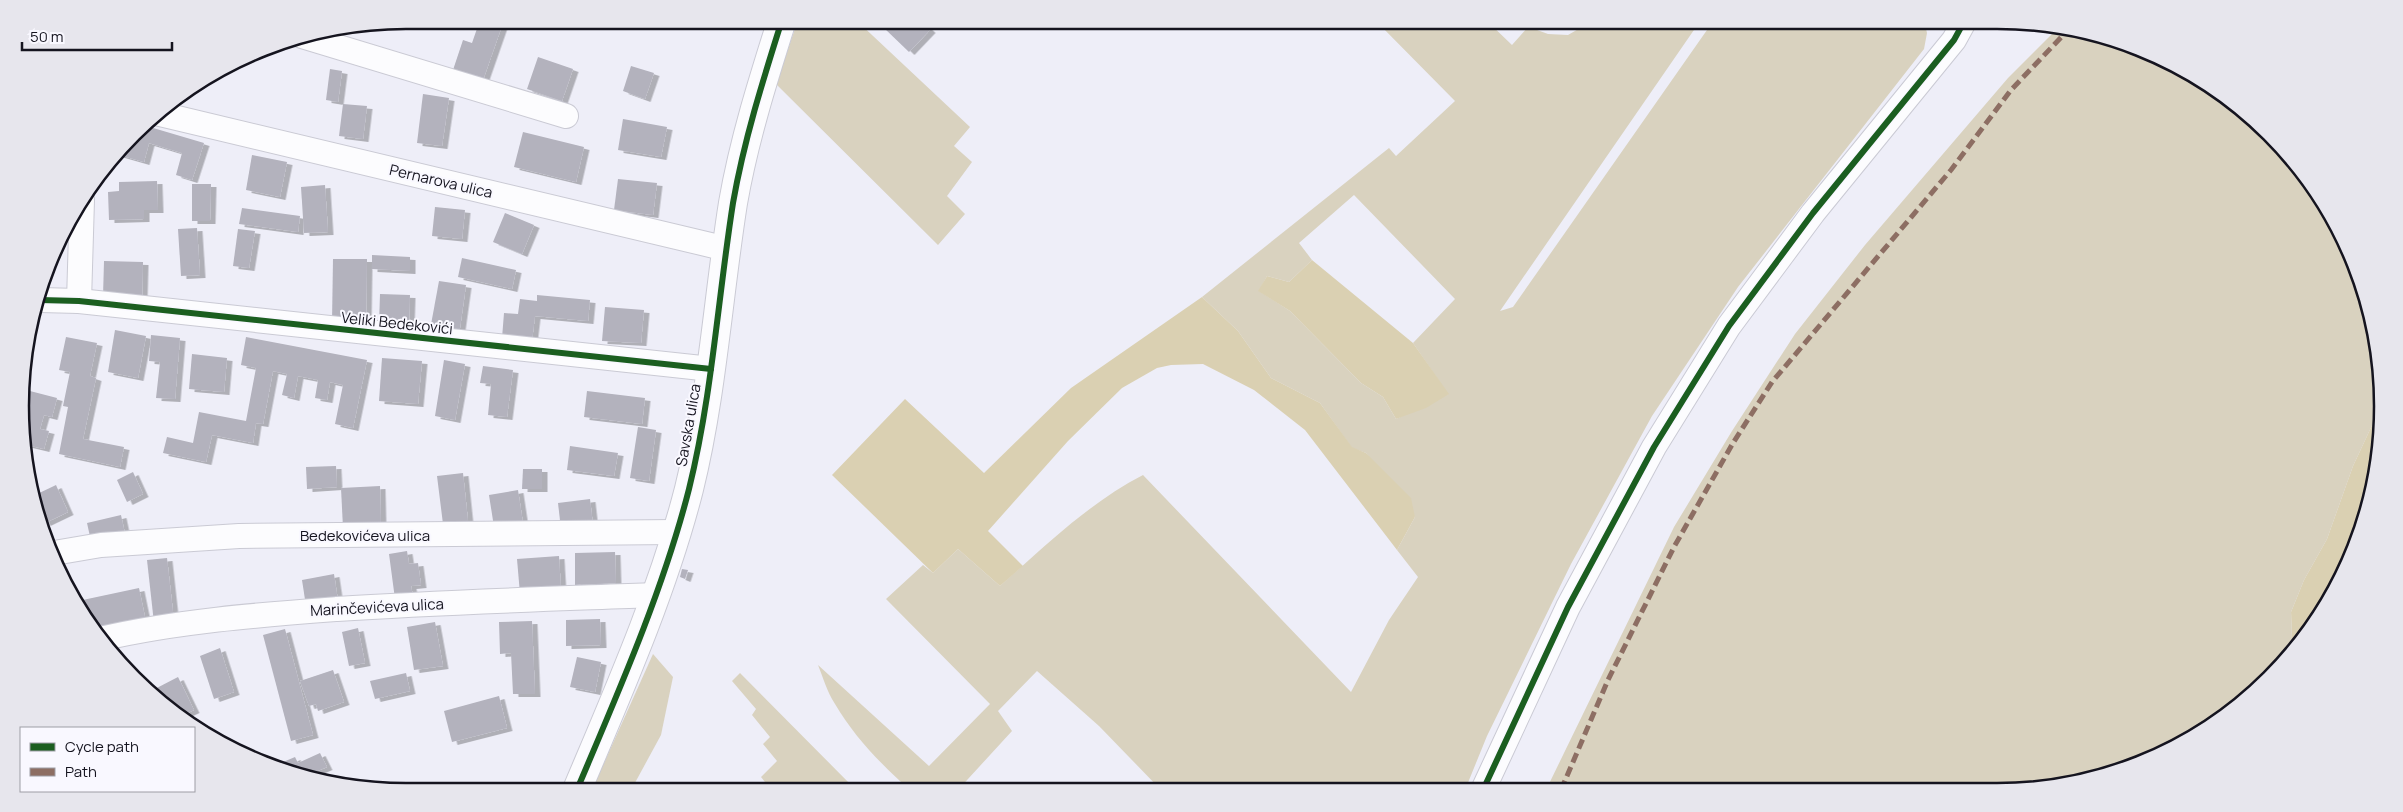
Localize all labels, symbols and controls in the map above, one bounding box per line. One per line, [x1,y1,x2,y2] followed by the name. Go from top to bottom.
[22,20,172,52] scale bar
[30,26,64,47] text: 50 m
[387,159,495,203] street label: Pernarova ulica
[340,307,454,339] street label: Veliki Bedekovići
[670,382,706,468] street label: Savska ulica
[300,525,430,546] street label: Bedekovićeva ulica
[310,593,444,621] street label: Marinčevićeva ulica
[20,727,195,792] legend
[65,736,139,757] text: Cycle path
[65,761,97,782] text: Path

